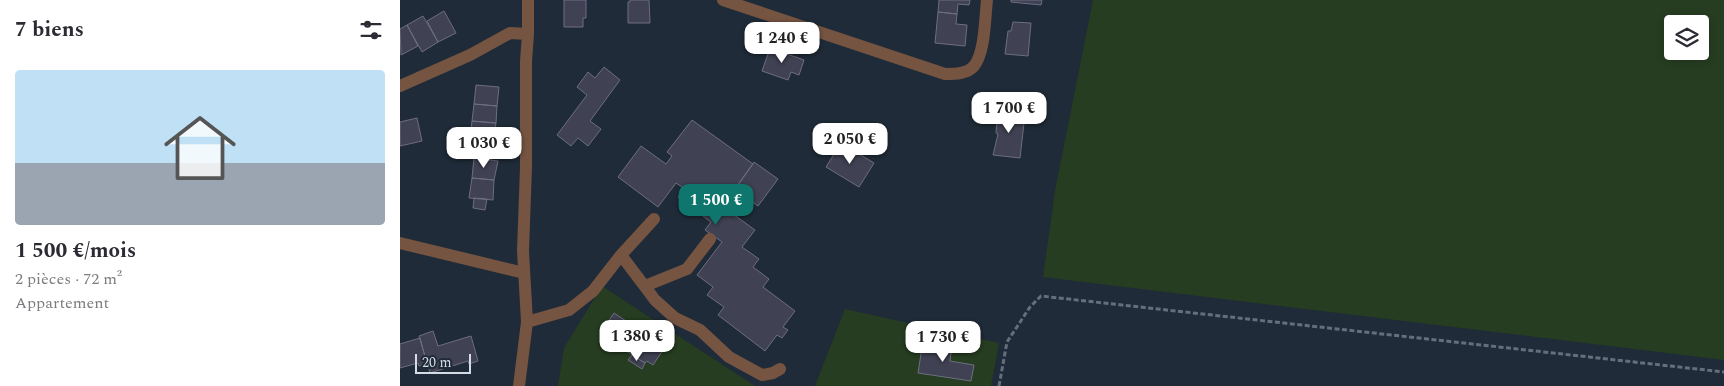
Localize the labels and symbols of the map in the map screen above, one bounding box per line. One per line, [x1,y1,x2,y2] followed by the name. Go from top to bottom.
[736,22,828,64] pin: 1 240 €
[963,92,1055,134] pin: 1 700 €
[804,122,896,165] pin: 2 050 €
[438,126,530,169] pin: 1 030 €
[670,184,762,226] pin: 1 500 €
[591,320,683,362] pin: 1 380 €
[897,320,989,363] pin: 1 730 €
[415,351,471,374] scale bar

